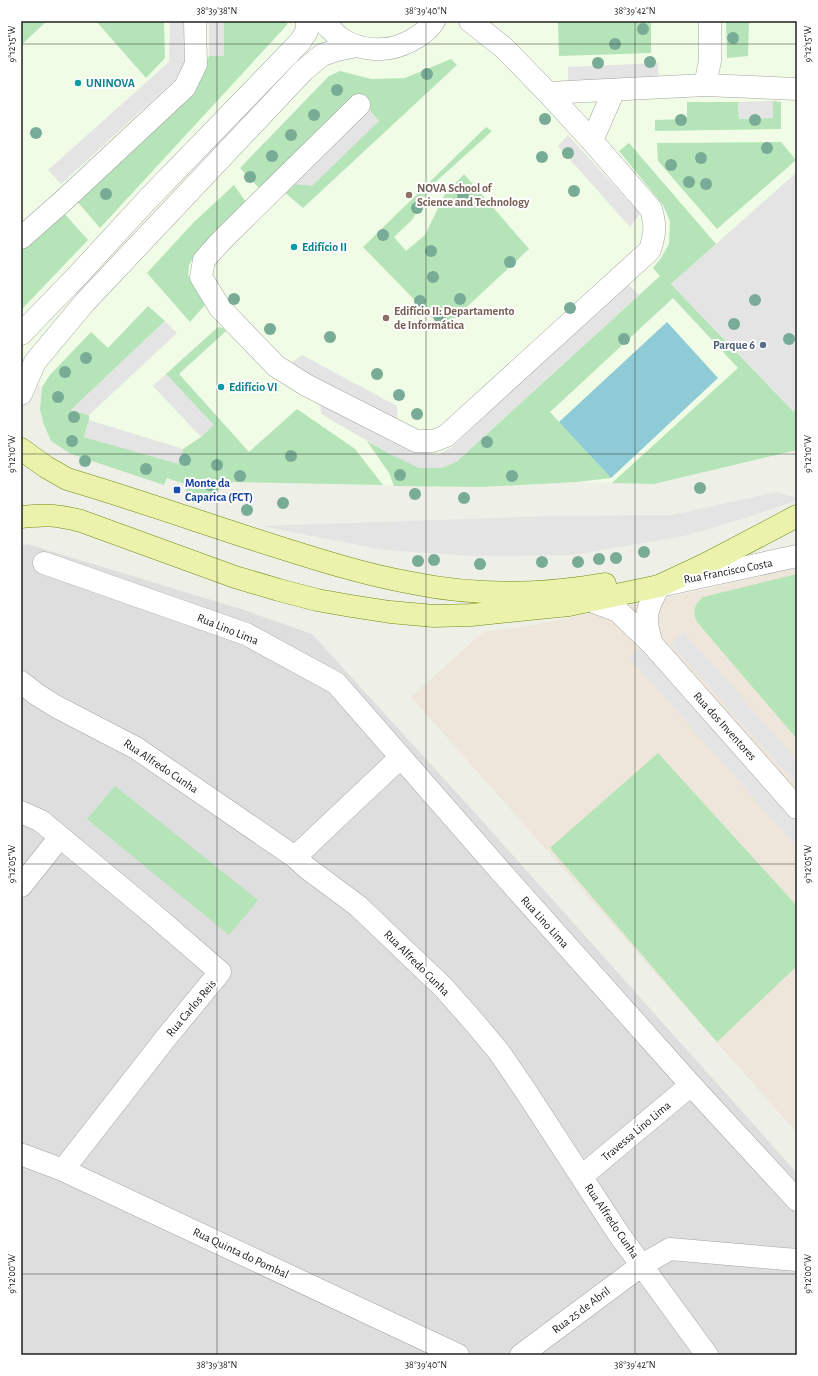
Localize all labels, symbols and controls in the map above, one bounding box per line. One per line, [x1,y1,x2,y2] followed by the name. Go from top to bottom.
[197,6,237,16] text: 38°39'38"N
[405,6,447,16] text: 38°39'40"N
[614,6,656,16] text: 38°39'42"N
[7,26,17,62] text: 9°12'15"W
[803,26,813,62] text: 9°12'15"W
[86,77,136,89] place label: UNINOVA
[73,78,83,88] marker: UNINOVA
[417,182,530,209] place label: NOVA School of Science and Technology
[404,190,414,200] marker: NOVA School of Science and Technology
[302,241,347,253] place label: Edifício II
[289,242,299,252] marker: Edifício II
[394,305,515,331] place label: Edifício II: Departamento de Informática
[381,313,391,323] marker: Edifício II: Departamento de Informática
[713,339,755,351] place label: Parque 6
[758,340,768,350] marker: Parque 6
[229,381,277,393] place label: Edifício VI
[216,382,226,392] marker: Edifício VI
[7,435,17,473] text: 9°12'10"W
[803,435,813,473] text: 9°12'10"W
[185,477,253,504] place label: Monte da Caparica (FCT)
[172,485,182,495] marker: Monte da Caparica (FCT)
[682,556,774,586] street label: Rua Francisco Costa
[196,611,261,647] street label: Rua Lino Lima
[691,689,759,763] street label: Rua dos Inventores
[122,737,201,796] street label: Rua Alfredo Cunha
[7,845,17,883] text: 9°12'05"W
[803,845,813,883] text: 9°12'05"W
[519,894,572,951] street label: Rua Lino Lima
[382,928,452,998] street label: Rua Alfredo Cunha
[164,977,218,1039] street label: Rua Carlos Reis
[599,1098,673,1163] street label: Travessa Lino Lima
[583,1182,642,1261] street label: Rua Alfredo Cunha
[191,1226,291,1281] street label: Rua Quinta do Pombal
[7,1254,17,1294] text: 9°12'00"W
[803,1254,813,1294] text: 9°12'00"W
[550,1284,612,1336] street label: Rua 25 de Abril
[197,1360,237,1370] text: 38°39'38"N
[405,1360,447,1370] text: 38°39'40"N
[614,1360,656,1370] text: 38°39'42"N

